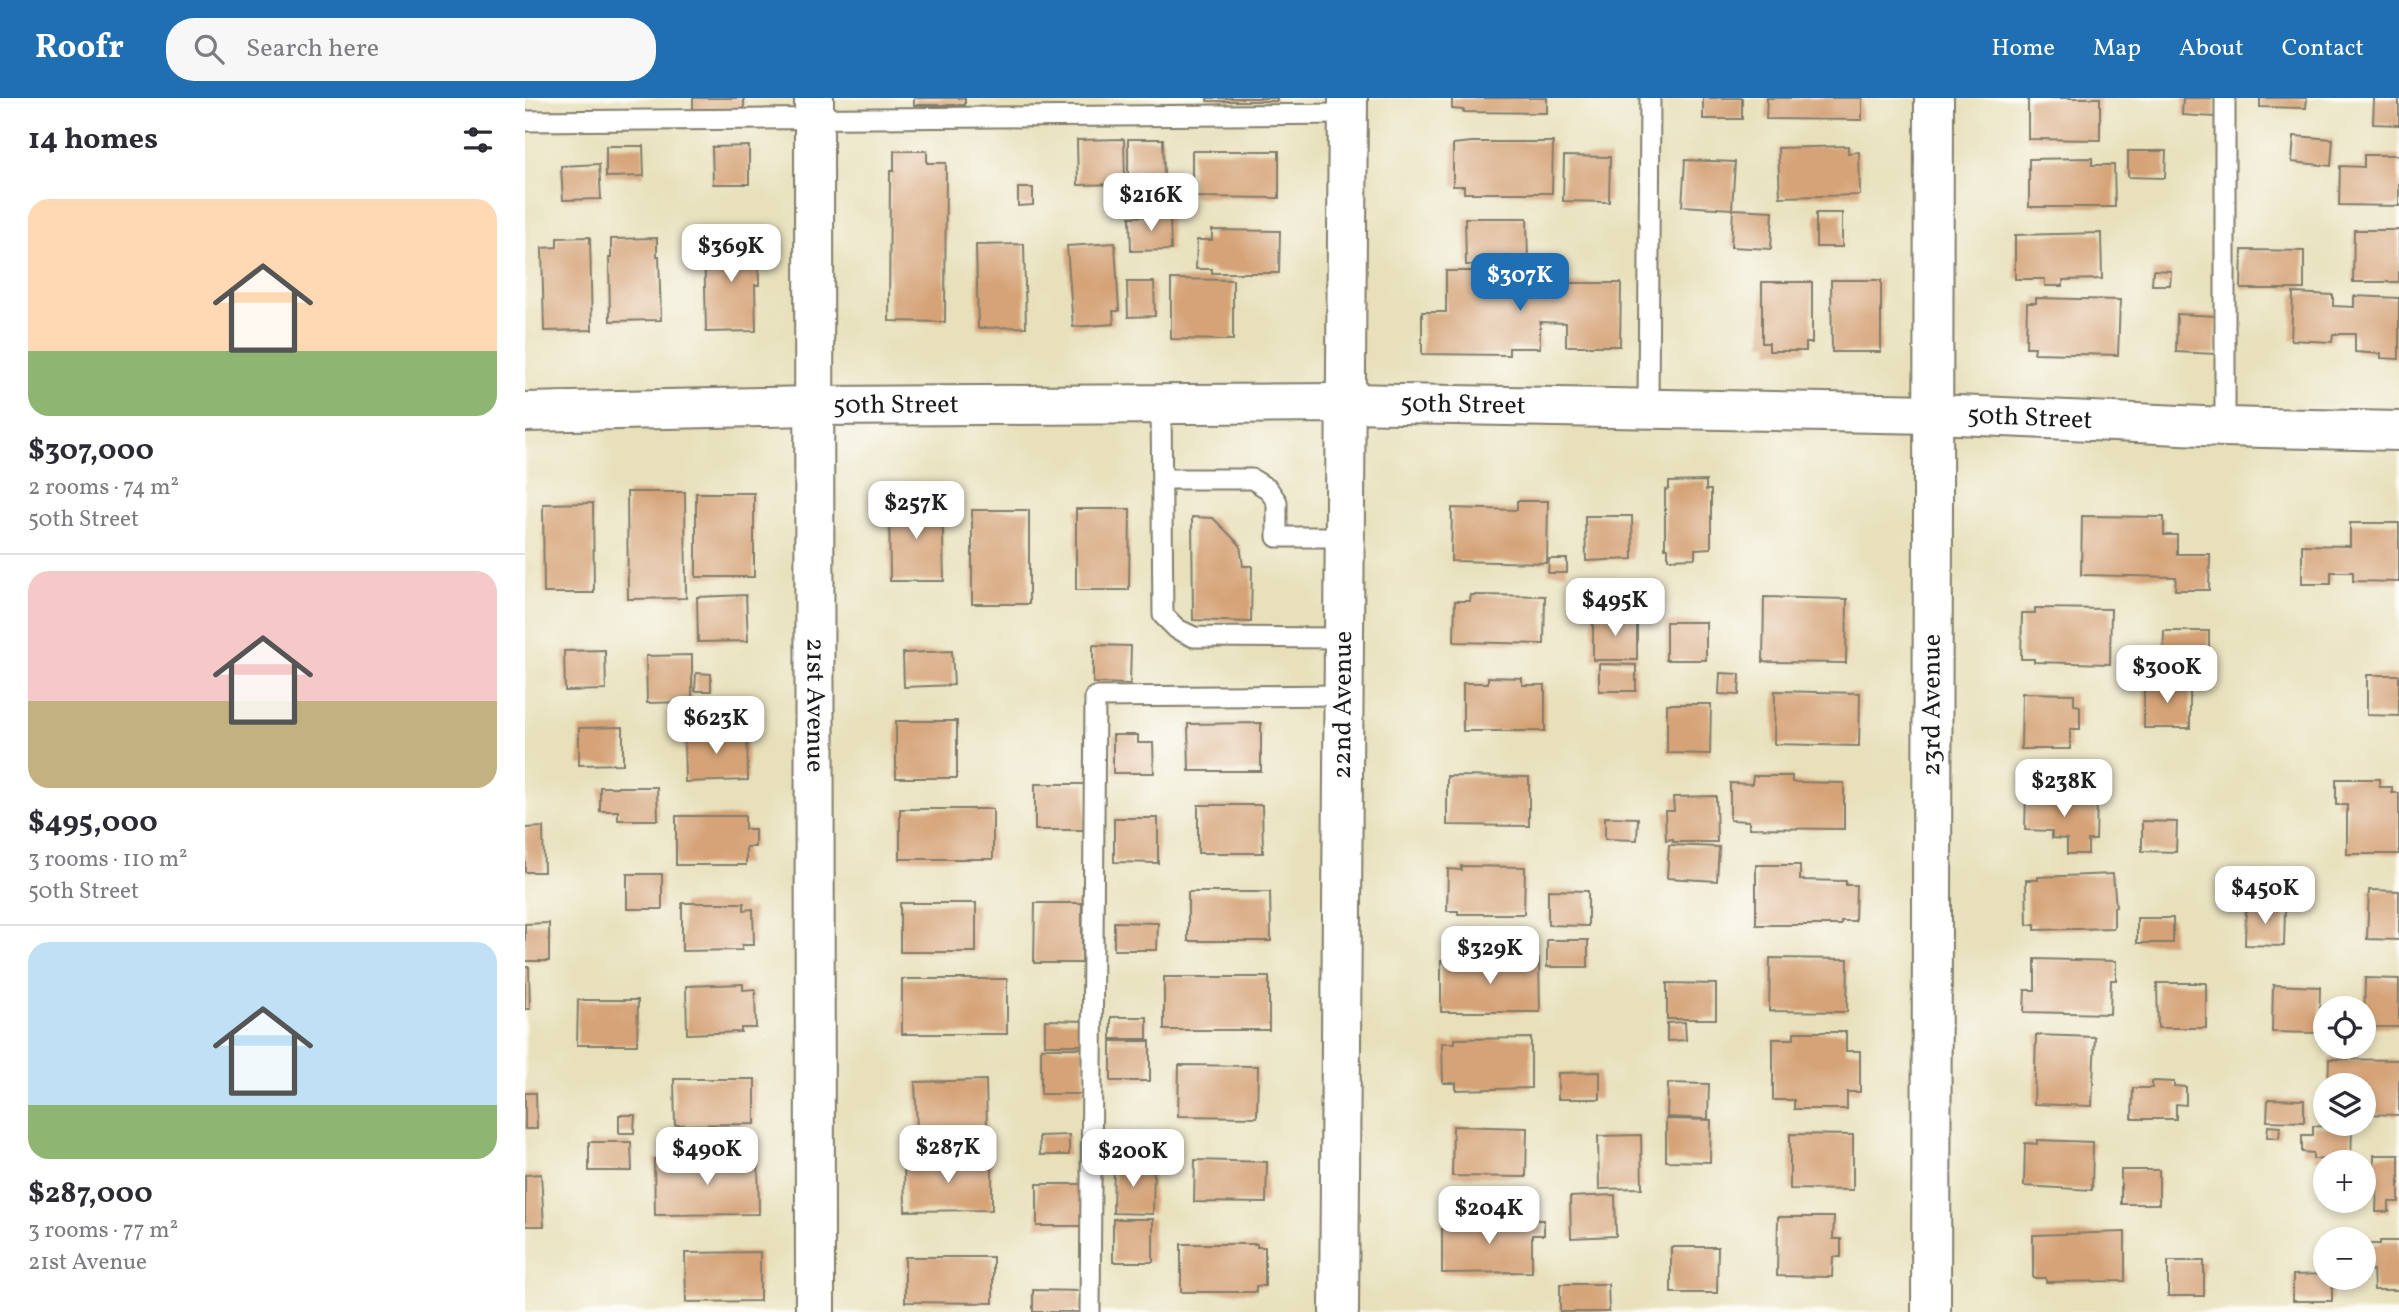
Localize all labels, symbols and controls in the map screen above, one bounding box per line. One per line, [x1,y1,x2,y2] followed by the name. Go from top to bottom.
[166,18,656,81] search box
[35,26,124,72] text: Roofr
[190,30,228,68] icon: search
[246,31,379,67] text: Search here
[1991,32,2055,66] text: Home
[2093,32,2141,66] text: Map
[2179,32,2244,66] text: About
[2282,32,2364,66] text: Contact
[28,119,158,161] text: 14 homes
[459,121,497,159] icon: filters
[1102,174,1200,233] pin: $216K
[1119,180,1183,212] text: $216K
[682,225,780,284] pin: $369K
[698,231,764,263] text: $369K
[200,245,326,371] icon: home
[1471,254,1569,313] pin: $307K
[1487,260,1553,292] text: $307K
[1400,386,1526,424] street label: 50th Street
[833,387,959,424] street label: 50th Street
[1966,397,2093,439] street label: 50th Street
[28,430,154,472] text: $307,000
[28,472,179,504] text: 2 rooms · 74 m²
[867,482,965,541] pin: $257K
[884,488,948,520] text: $257K
[28,504,139,536] text: 50th Street
[1566,578,1664,638] pin: $495K
[1582,585,1648,617] text: $495K
[200,617,326,743] icon: home
[1325,631,1362,779] street label: 22nd Avenue
[1914,634,1951,776] street label: 23rd Avenue
[796,638,833,772] street label: 21st Avenue
[2118,646,2216,705] pin: $300K
[2132,652,2202,684] text: $300K
[667,696,765,756] pin: $623K
[683,703,749,735] text: $623K
[2015,760,2113,819] pin: $238K
[2031,766,2097,798] text: $238K
[28,802,158,844] text: $495,000
[28,844,188,876] text: 3 rooms · 110 m²
[2216,866,2314,926] pin: $450K
[2231,873,2299,905] text: $450K
[28,876,139,908] text: 50th Street
[1441,926,1539,986] pin: $329K
[1457,933,1523,965] text: $329K
[200,988,326,1114] icon: home
[2313,996,2376,1290] map controls
[2313,996,2376,1059] button: locate
[2313,1073,2376,1136] button: layers
[899,1126,997,1185] pin: $287K
[658,1128,756,1187] pin: $490K
[1084,1130,1182,1189] pin: $200K
[916,1132,980,1164] text: $287K
[672,1134,742,1166] text: $490K
[1098,1136,1168,1168] text: $200K
[2313,1150,2376,1213] button: +
[28,1173,153,1215] text: $287,000
[1440,1186,1538,1246] pin: $204K
[1454,1193,1524,1225] text: $204K
[28,1215,178,1247] text: 3 rooms · 77 m²
[2313,1227,2376,1290] button: −
[28,1247,147,1279] text: 21st Avenue

